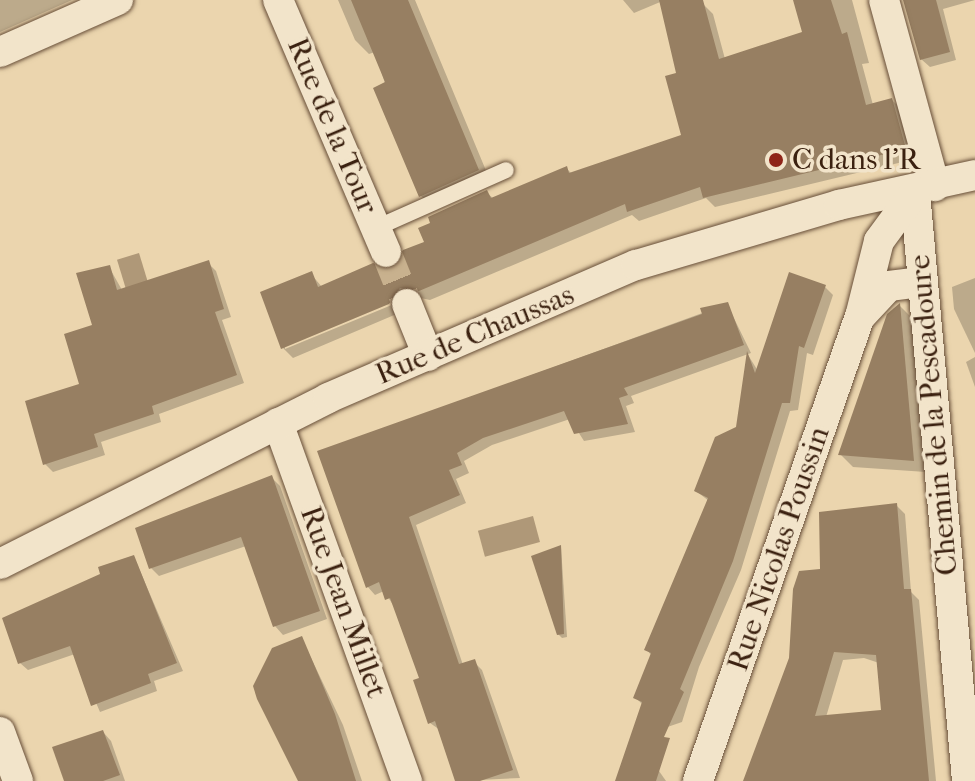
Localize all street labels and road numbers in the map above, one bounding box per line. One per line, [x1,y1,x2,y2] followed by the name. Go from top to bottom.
[279,33,385,219] street label: Rue de la Tour
[902,253,966,577] street label: Chemin de la Pescadoure
[370,277,580,393] street label: Rue de Chaussas
[720,422,838,676] street label: Rue Nicolas Poussin
[292,501,394,703] street label: Rue Jean Millet

